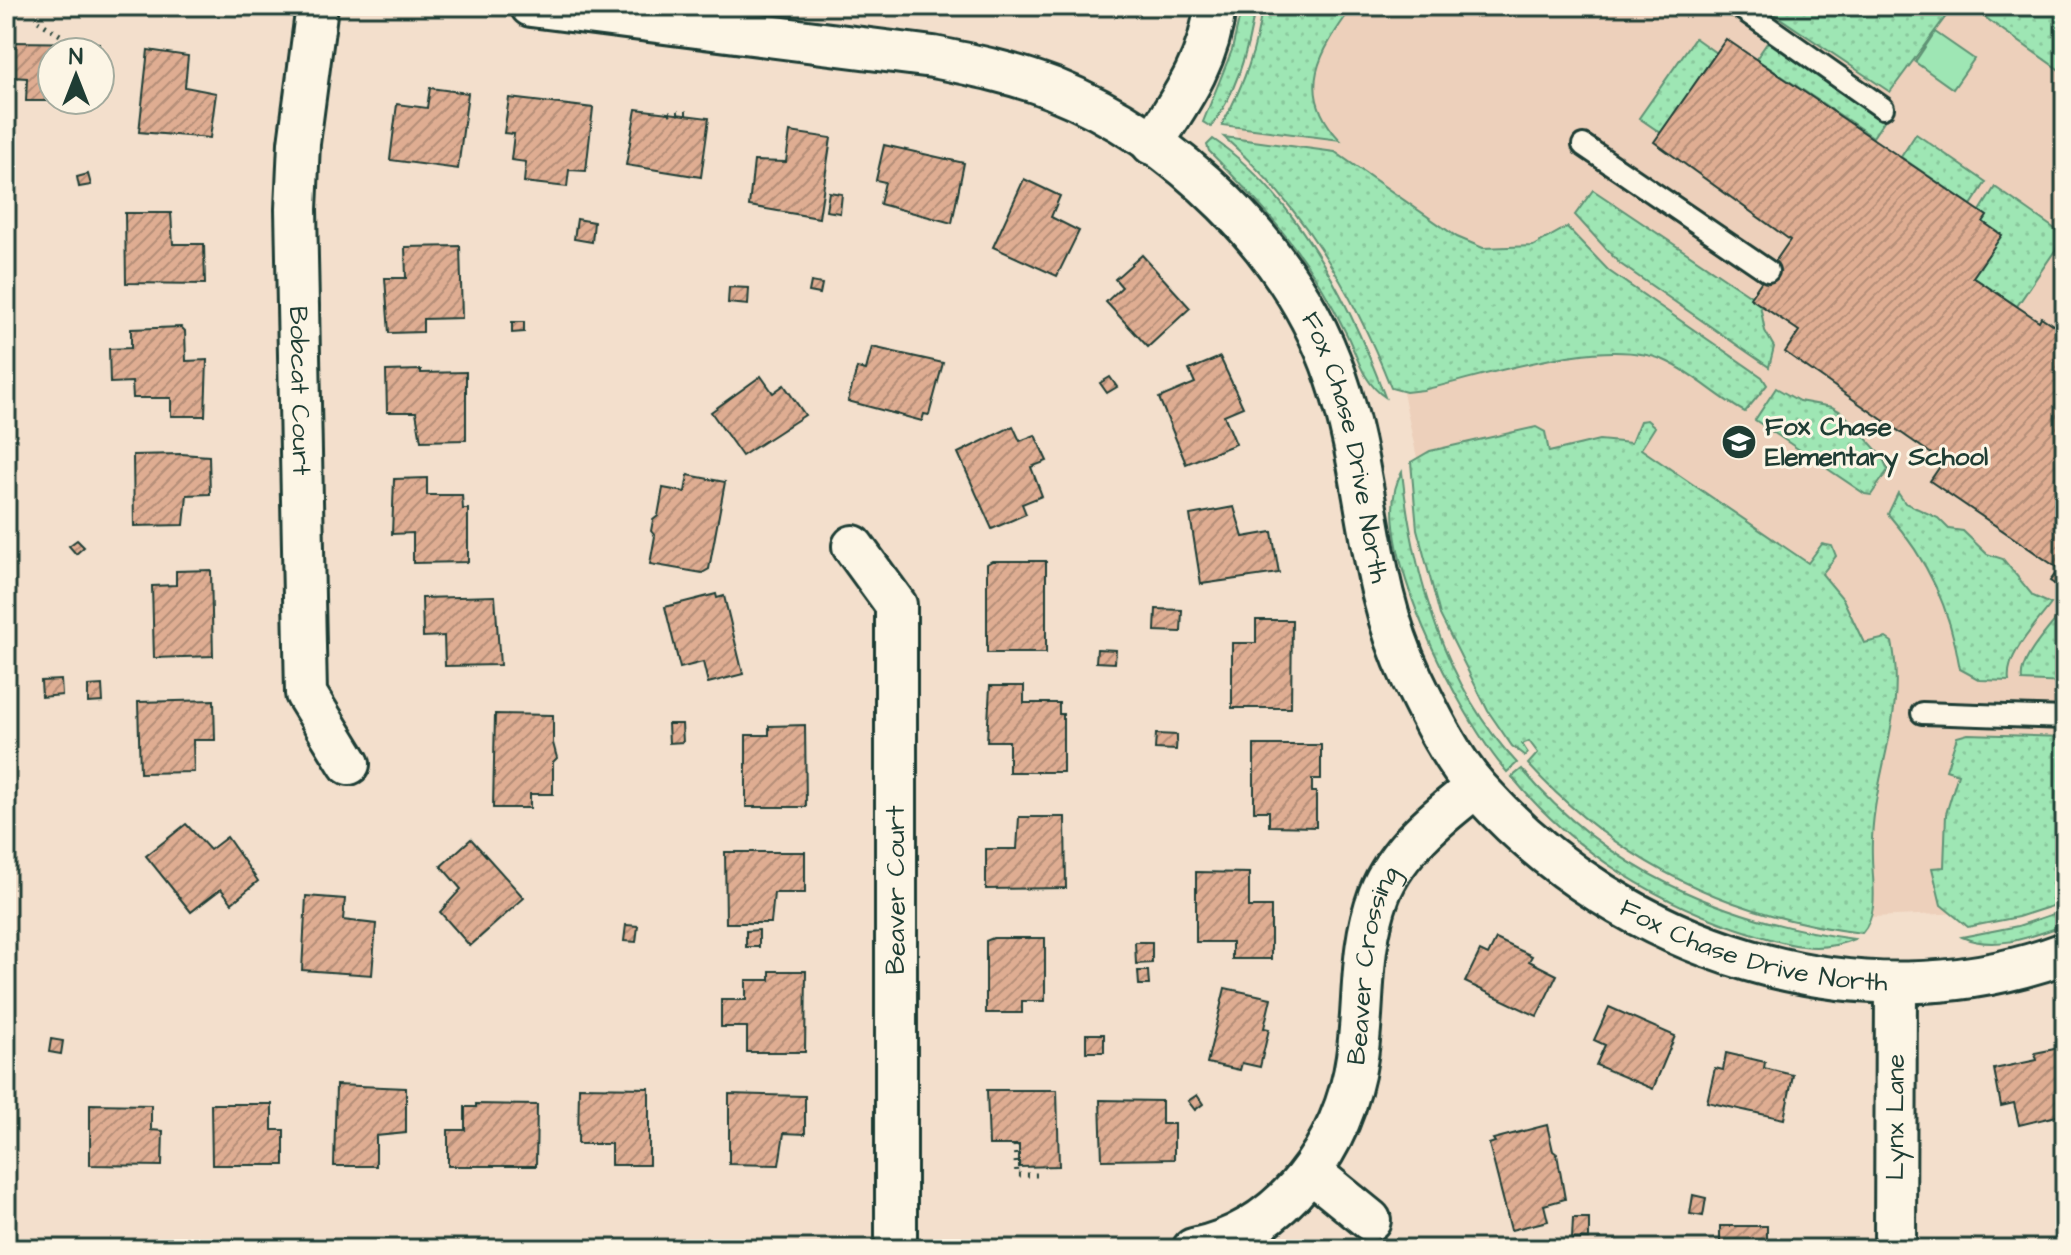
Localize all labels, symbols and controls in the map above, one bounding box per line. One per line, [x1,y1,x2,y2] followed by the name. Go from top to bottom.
[36,36,116,116] north arrow
[69,42,83,73] text: N
[280,306,319,476] street label: Bobcat Court
[1292,306,1398,586] street label: Fox Chase Drive North
[1765,409,1988,478] place label: Fox Chase Elementary School
[1720,423,1758,461] school or university icon: Fox Chase Elementary School
[878,805,914,975] street label: Beaver Court
[1338,859,1410,1067] street label: Beaver Crossing
[1613,890,1888,1000] street label: Fox Chase Drive North
[1877,1054,1915,1180] street label: Lynx Lane

